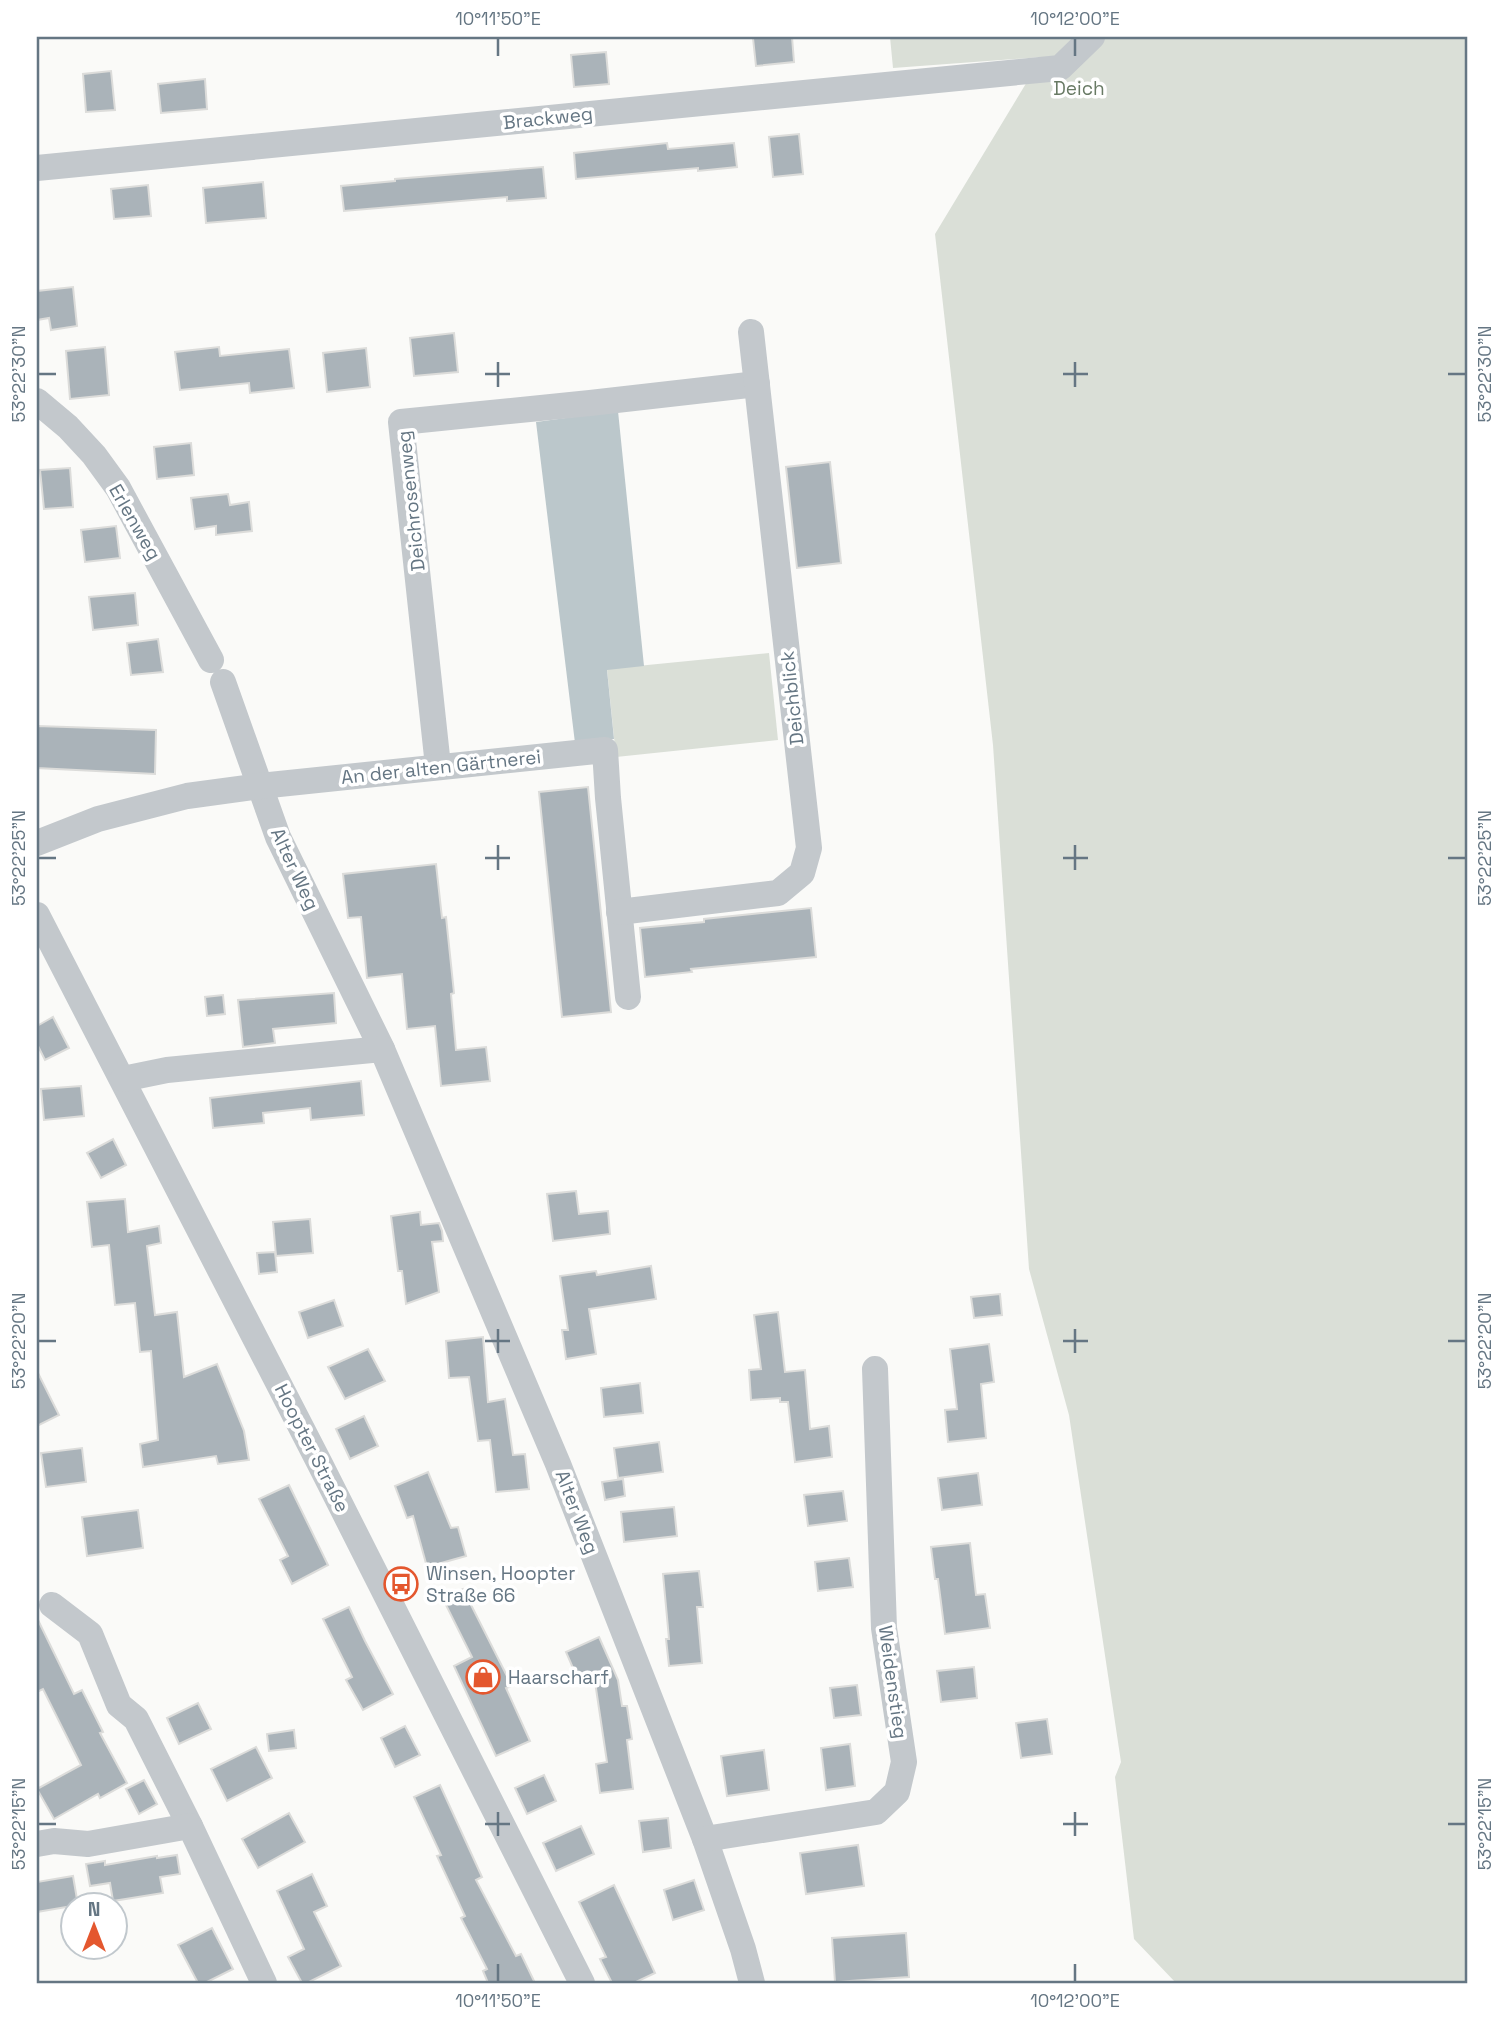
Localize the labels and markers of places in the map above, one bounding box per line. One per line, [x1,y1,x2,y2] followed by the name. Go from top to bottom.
[426,1561,576,1608] place label: Winsen, Hoopter Straße 66
[382,1565,420,1603] bus stop icon: Winsen, Hoopter Straße 66
[464,1658,502,1696] shop icon: Haarscharf
[508,1665,609,1690] place label: Haarscharf

